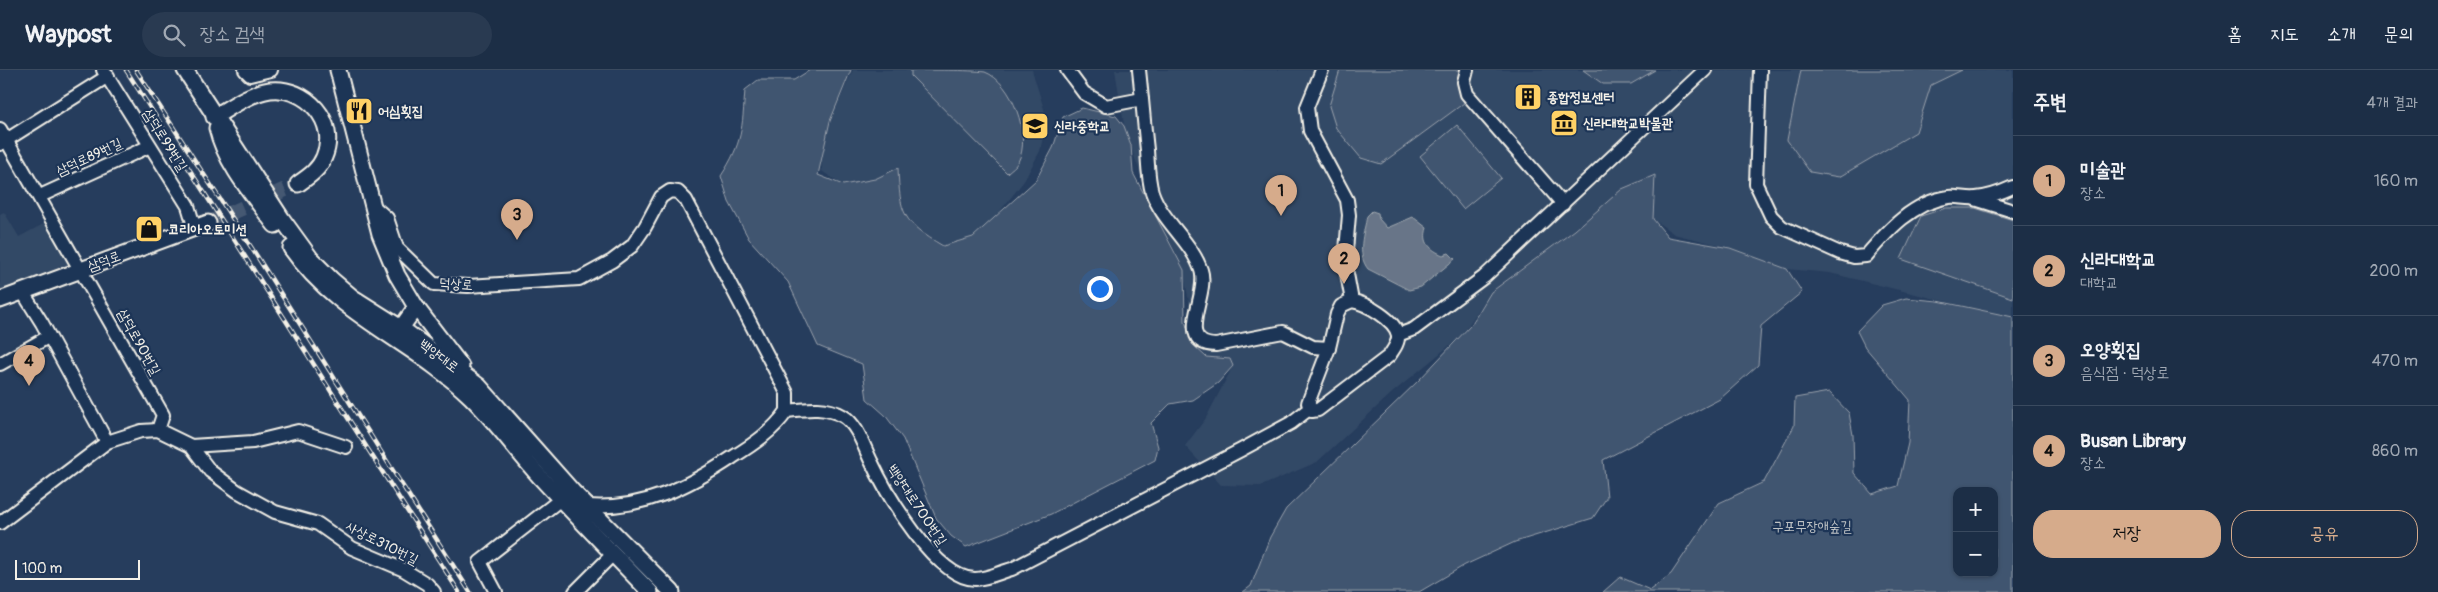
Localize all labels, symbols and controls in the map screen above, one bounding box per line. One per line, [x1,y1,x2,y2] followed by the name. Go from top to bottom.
[142,12,492,57] search box
[25,20,112,49] text: Waypost
[160,21,188,49] icon: search
[200,22,265,46] text: 장소 검색
[2228,23,2242,46] text: 홈
[2270,23,2299,46] text: 지도
[2327,23,2356,46] text: 소개
[2384,23,2413,46] text: 문의
[1513,82,1543,112] building icon: 종합정보센터
[1547,89,1615,106] place label: 종합정보센터
[2033,89,2067,116] text: 주변
[2367,93,2418,113] text: 4개 결과
[344,96,374,126] restaurant icon: 어심횟집
[378,103,423,120] place label: 어심횟집
[139,105,191,175] street label: 삼덕로99번길
[1549,108,1579,138] museum icon: 신라대학교박물관
[1020,111,1050,141] school or university icon: 신라중학교
[1583,115,1674,132] place label: 신라대학교박물관
[1054,118,1110,135] place label: 신라중학교
[53,134,125,180] street label: 삼덕로89번길
[2080,158,2126,182] text: 미술관
[2046,171,2052,191] text: 1
[2374,171,2418,191] text: 160 m
[1265,175,1297,216] pin: 1
[2080,183,2106,203] text: 장소
[501,199,533,240] pin: 3
[134,214,164,244] shop icon: 코리아오토미션
[168,221,247,238] place label: 코리아오토미션
[1328,243,1360,284] pin: 2
[85,247,123,275] street label: 삼덕로
[2080,248,2156,272] text: 신라대학교
[2045,261,2053,281] text: 2
[2370,261,2418,281] text: 200 m
[2080,273,2119,293] text: 대학교
[439,274,473,294] street label: 덕상로
[1087,276,1113,302] your location
[114,306,165,379] street label: 삼덕로90번길
[416,336,462,376] street label: 백양대로
[2080,338,2141,362] text: 오양횟집
[13,345,45,386] pin: 4
[2045,351,2053,371] text: 3
[2372,351,2418,371] text: 470 m
[2080,363,2169,383] text: 음식점 · 덕상로
[2080,429,2186,453] text: Busan Library
[2044,441,2054,461] text: 4
[2372,441,2418,461] text: 860 m
[2080,453,2106,473] text: 장소
[884,461,951,549] street label: 백양대로700번길
[1953,487,1998,577] map controls
[1953,487,1998,532] button: +
[2033,510,2221,558] button: 저장
[2231,510,2418,558] button: 공유
[343,517,422,569] street label: 사상로310번길
[1773,518,1852,535] park label: 구포무장애숲길
[1953,532,1998,577] button: −
[15,557,140,580] scale bar
[22,560,62,577] text: 100 m

